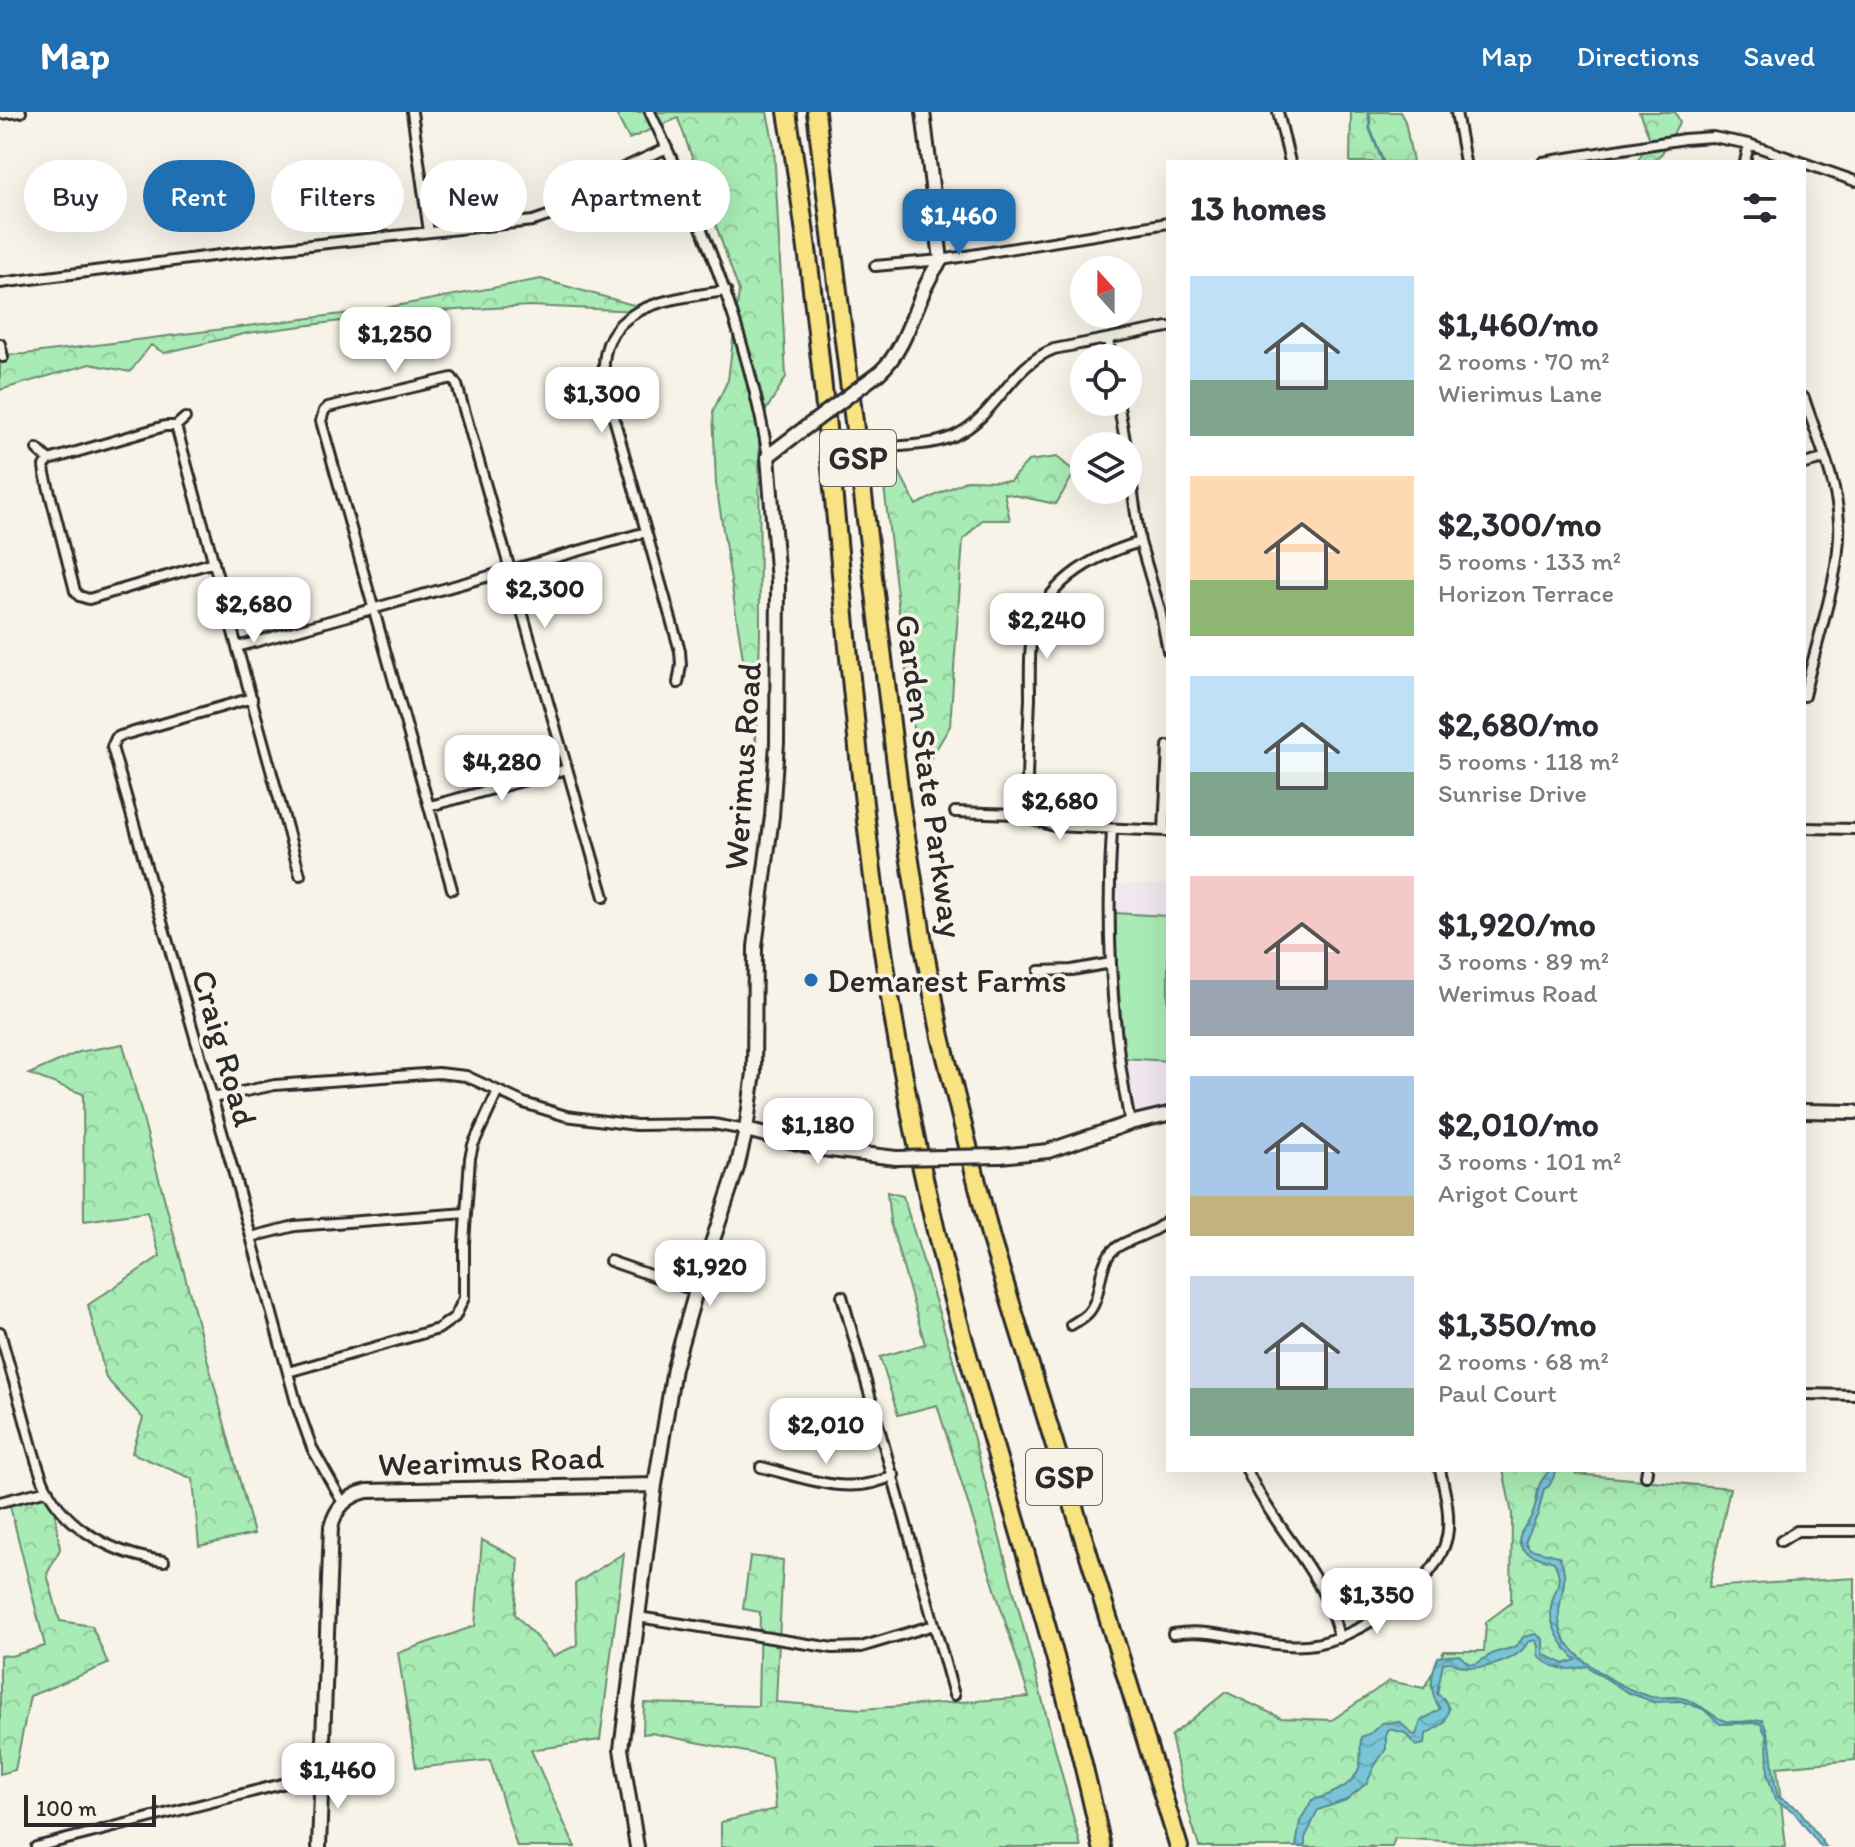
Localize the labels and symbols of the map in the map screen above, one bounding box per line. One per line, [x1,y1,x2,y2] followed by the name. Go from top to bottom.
[894,189,1024,257] pin: $1,460
[1070,256,1142,328] north arrow
[330,307,460,375] pin: $1,250
[537,367,667,435] pin: $1,300
[820,430,896,486] road number: GSP
[480,562,610,630] pin: $2,300
[189,577,319,645] pin: $2,680
[982,593,1112,661] pin: $2,240
[887,612,973,940] street label: Garden State Parkway
[715,660,770,872] street label: Werimus Road
[437,735,567,803] pin: $4,280
[995,774,1125,842] pin: $2,680
[827,960,1067,1001] place label: Demarest Farms
[183,965,267,1132] street label: Craig Road
[802,971,820,989] marker: Demarest Farms
[753,1098,883,1166] pin: $1,180
[645,1240,775,1308] pin: $1,920
[761,1398,891,1466] pin: $2,010
[377,1436,605,1485] street label: Wearimus Road
[1026,1449,1102,1505] road number: GSP
[1312,1568,1442,1636] pin: $1,350
[273,1743,403,1811] pin: $1,460
[24,1791,156,1827] scale bar

